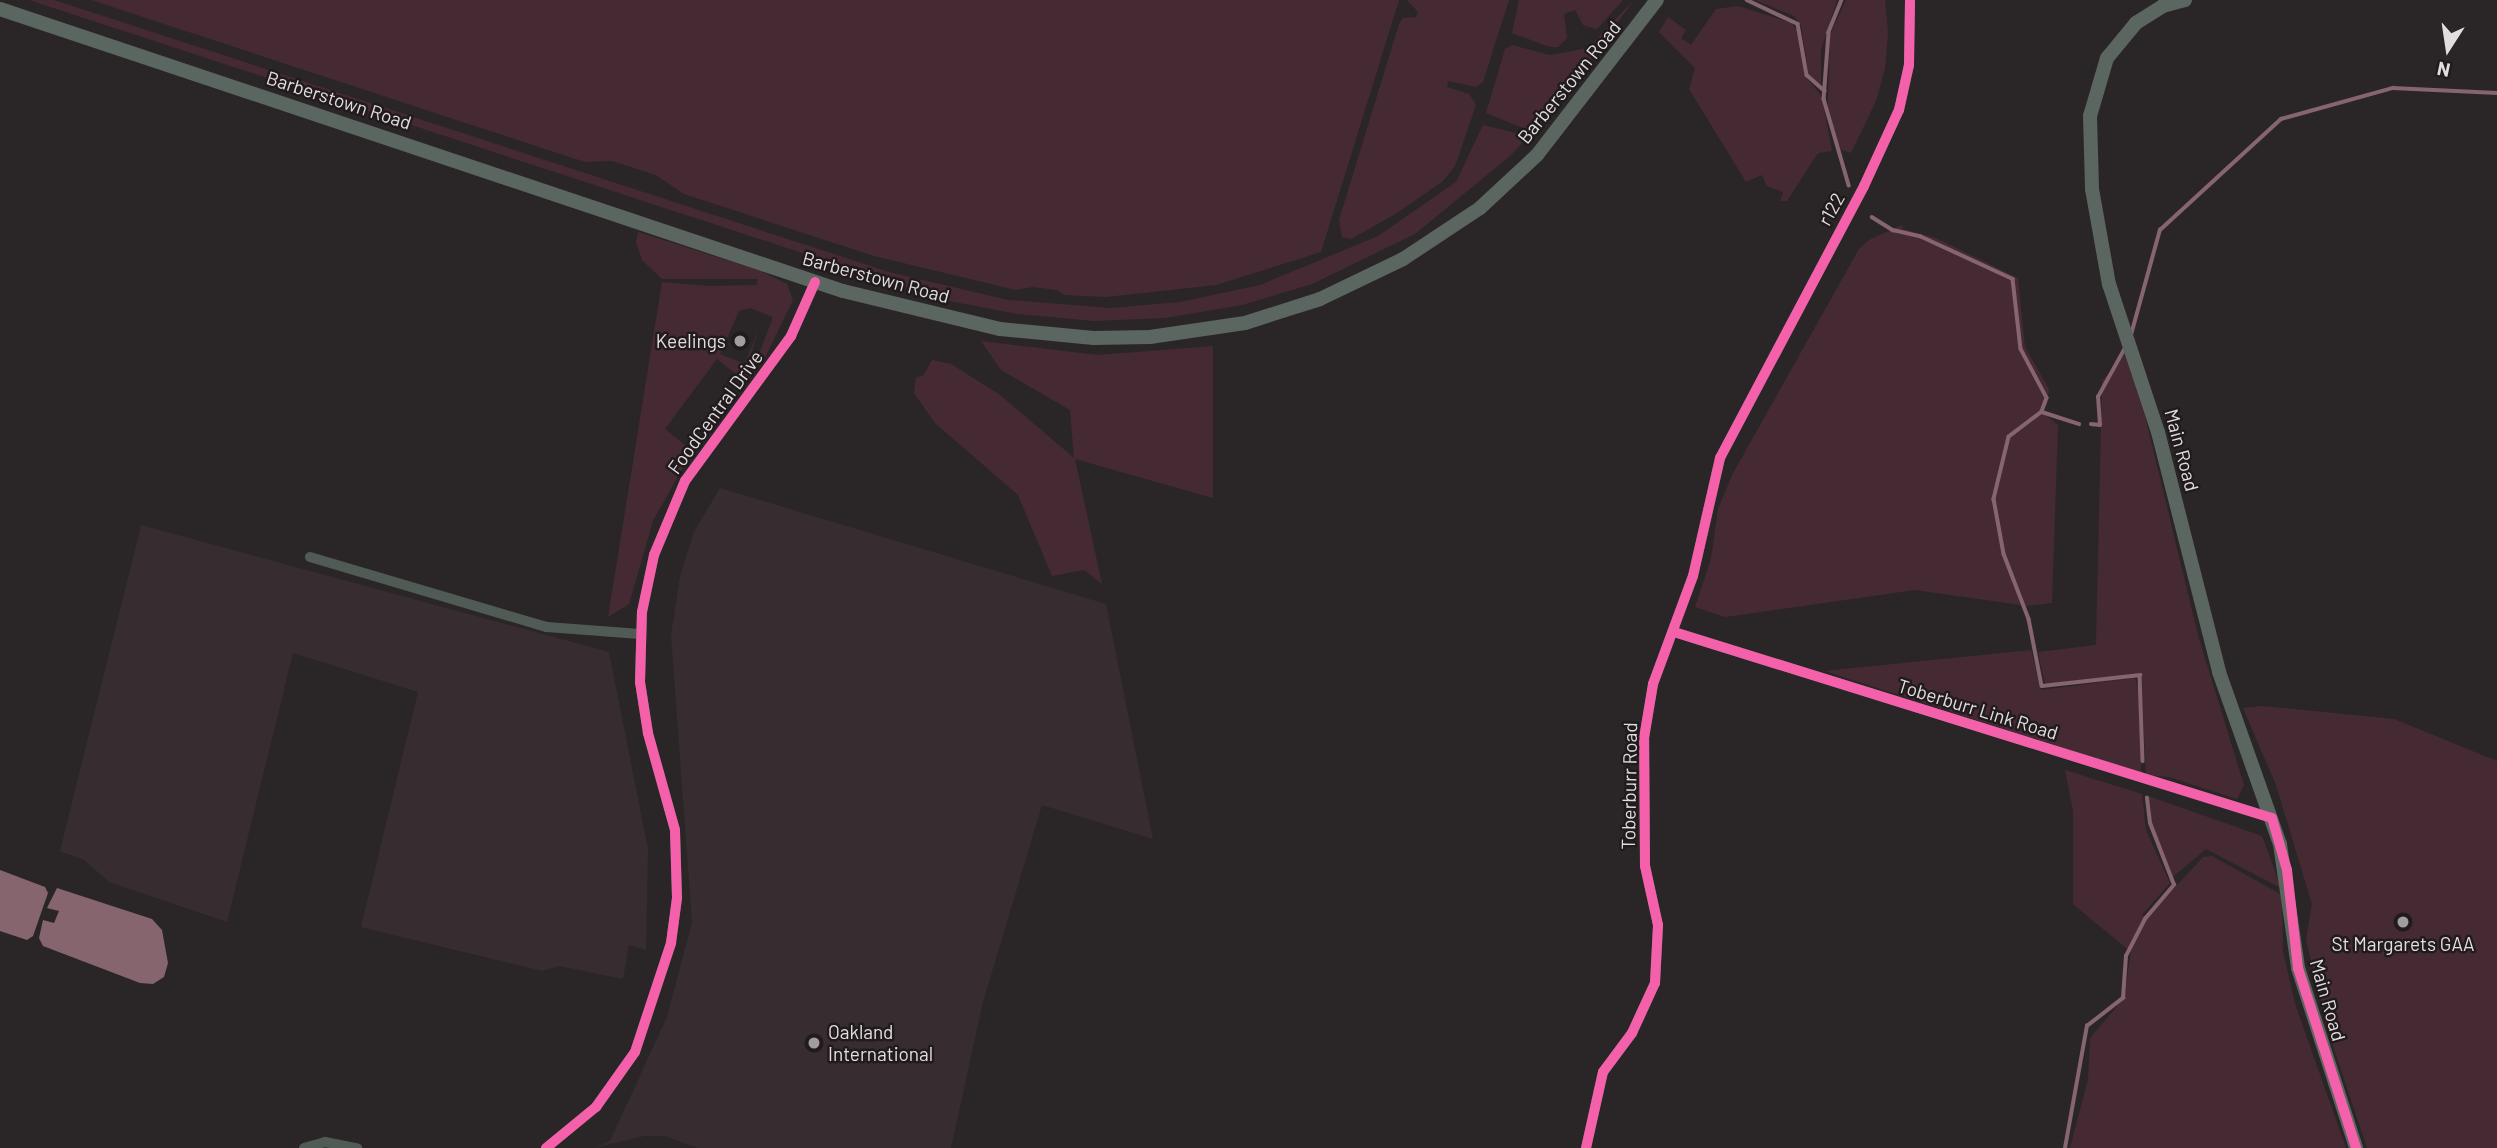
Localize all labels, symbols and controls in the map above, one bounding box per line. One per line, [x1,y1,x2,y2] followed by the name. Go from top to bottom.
[2413,14,2483,84] north arrow
[1513,16,1625,148] street label: Barberstown Road
[2435,57,2452,83] text: N
[264,66,414,134] street label: Barberstown Road
[1813,189,1849,229] street label: r122
[800,246,952,308] street label: Barberstown Road
[656,330,726,352] place label: Keelings
[732,333,748,349] marker: Keelings
[663,346,767,478] street label: FoodCentral Drive
[2160,406,2204,494] street label: Main Road
[1895,674,2061,744] street label: Toberburr Link Road
[1616,722,1642,850] street label: Toberburr Road
[2395,914,2411,930] marker: St Margarets GAA
[2331,933,2475,955] place label: St Margarets GAA
[2305,956,2351,1044] street label: Main Road
[828,1021,933,1065] place label: Oakland International
[806,1035,822,1051] marker: Oakland International

